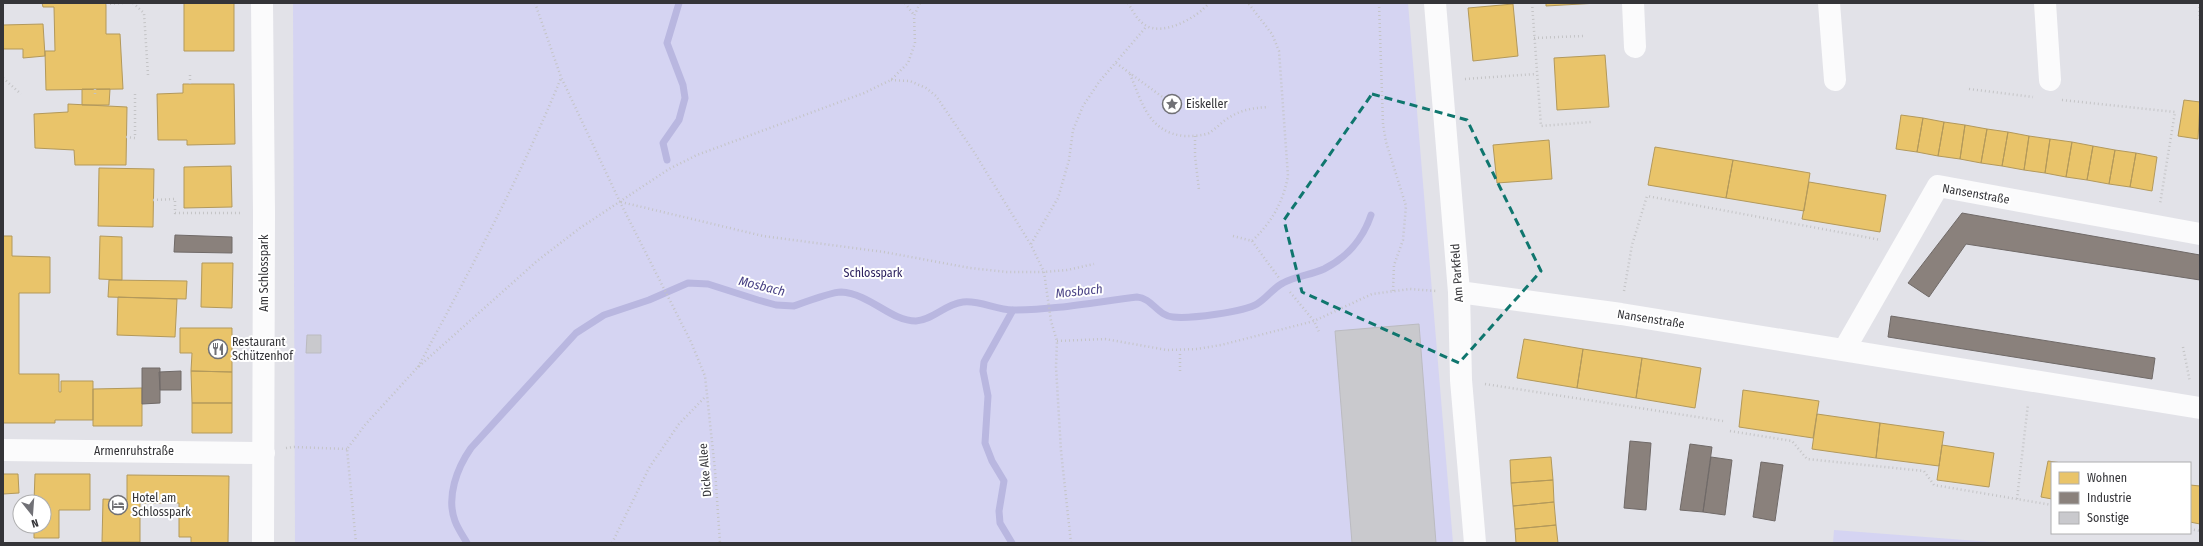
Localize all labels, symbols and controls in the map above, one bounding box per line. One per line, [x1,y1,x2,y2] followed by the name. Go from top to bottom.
[1161,93,1183,115] place icon: Eiskeller
[1186,97,1228,111] place label: Eiskeller
[1941,181,2011,207] street label: Nansenstraße
[257,234,271,312] street label: Am Schlosspark
[1448,243,1466,303] street label: Am Parkfeld
[844,266,903,280] park label: Schlosspark
[737,273,787,299] water label: Mosbach
[1055,281,1103,301] water label: Mosbach
[1616,307,1686,331] street label: Nansenstraße
[232,335,294,363] place label: Restaurant Schützenhof
[207,338,229,360] restaurant icon: Restaurant Schützenhof
[696,443,714,497] street label: Dicke Allee
[94,444,174,458] street label: Armenruhstraße
[2051,462,2191,534] legend
[2087,471,2127,485] text: Wohnen
[132,491,191,519] place label: Hotel am Schlosspark
[2087,491,2131,505] text: Industrie
[12,494,52,534] north arrow
[107,494,129,516] hotel icon: Hotel am Schlosspark
[2087,511,2129,525] text: Sonstige
[30,516,40,530] text: N

